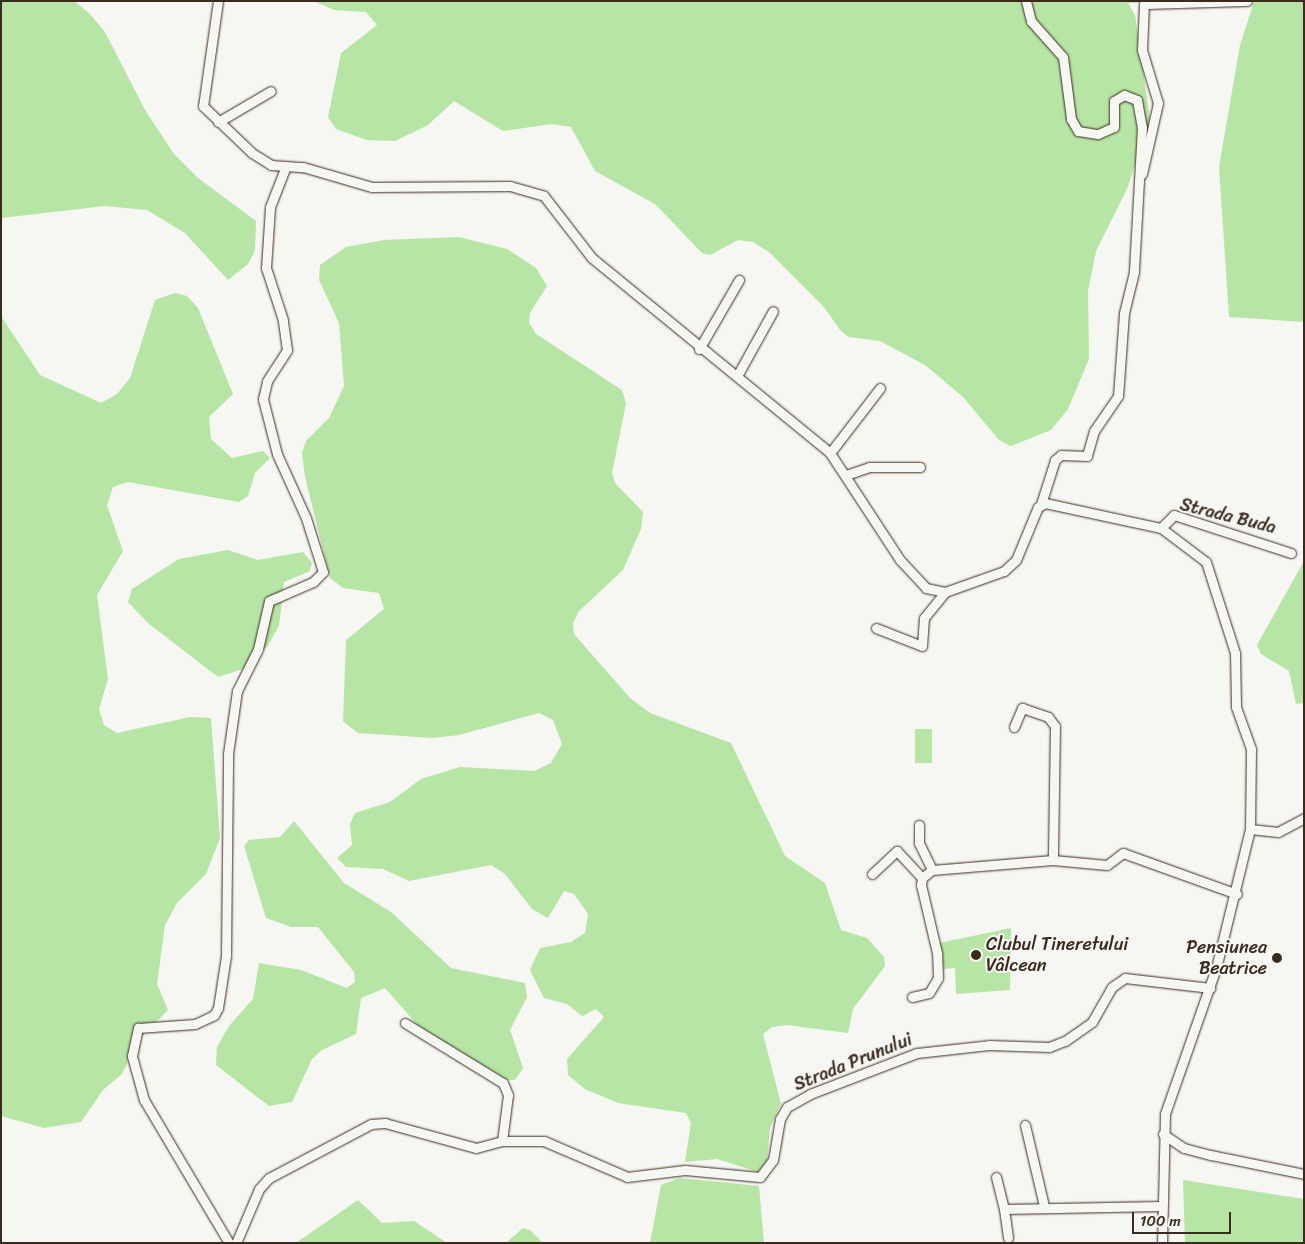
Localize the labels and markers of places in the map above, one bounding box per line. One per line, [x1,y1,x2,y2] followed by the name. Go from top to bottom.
[986,934,1128,976] place label: Clubul Tineretului Vâlcean
[1186,937,1267,980] place label: Pensiunea Beatrice
[970,949,982,961] marker: Clubul Tineretului Vâlcean
[1271,952,1283,964] marker: Pensiunea Beatrice

